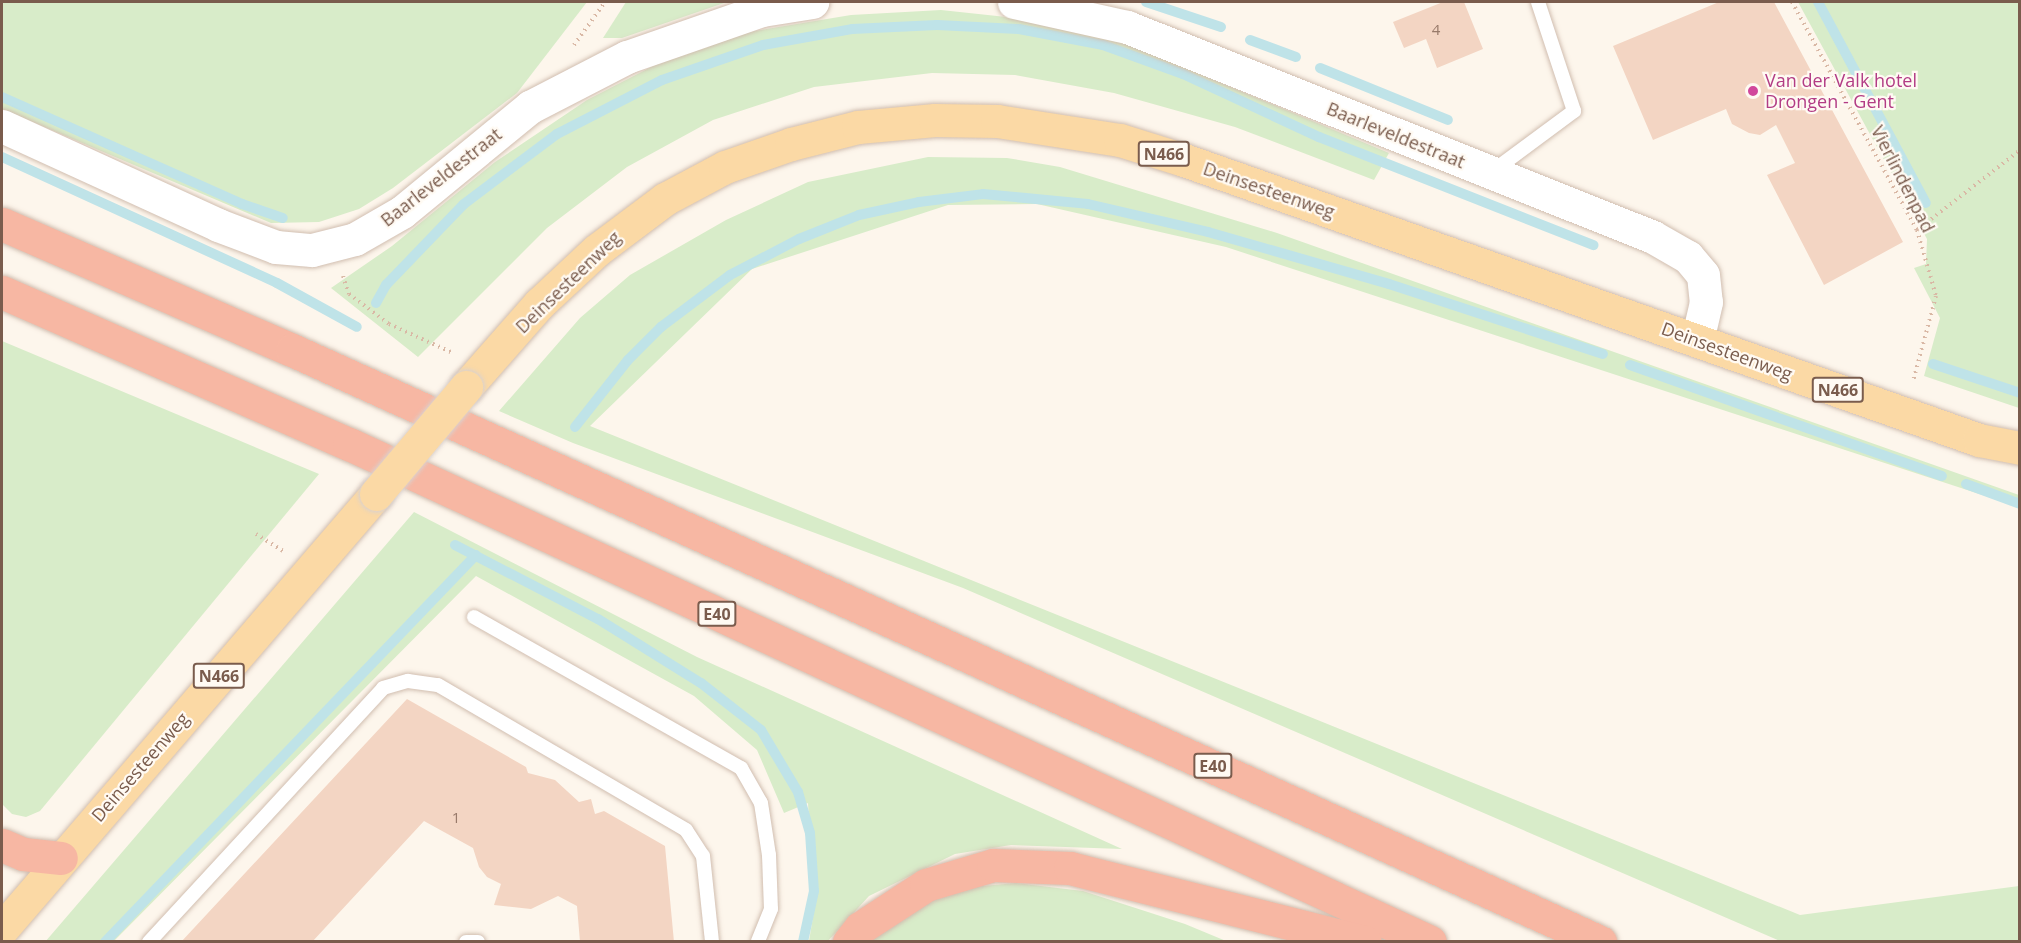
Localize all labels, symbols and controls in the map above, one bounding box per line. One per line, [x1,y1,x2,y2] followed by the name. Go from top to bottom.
[1432,21,1440,39] house number: 4
[1765,70,1917,112] place label: Van der Valk hotel Drongen - Gent
[1746,84,1760,98] marker: Van der Valk hotel Drongen - Gent
[1324,97,1468,173] street label: Baarleveldestraat
[1867,122,1939,236] street label: Vierlindenpad
[376,123,506,231] street label: Baarleveldestraat
[1137,141,1191,167] road number: N466
[1200,157,1338,223] street label: Deinsesteenweg
[511,226,625,338] street label: Deinsesteenweg
[1659,317,1795,385] street label: Deinsesteenweg
[1811,377,1865,403] road number: N466
[696,601,738,627] road number: E40
[192,663,246,689] road number: N466
[87,708,193,826] street label: Deinsesteenweg
[1192,753,1234,779] road number: E40
[452,809,460,827] house number: 1

